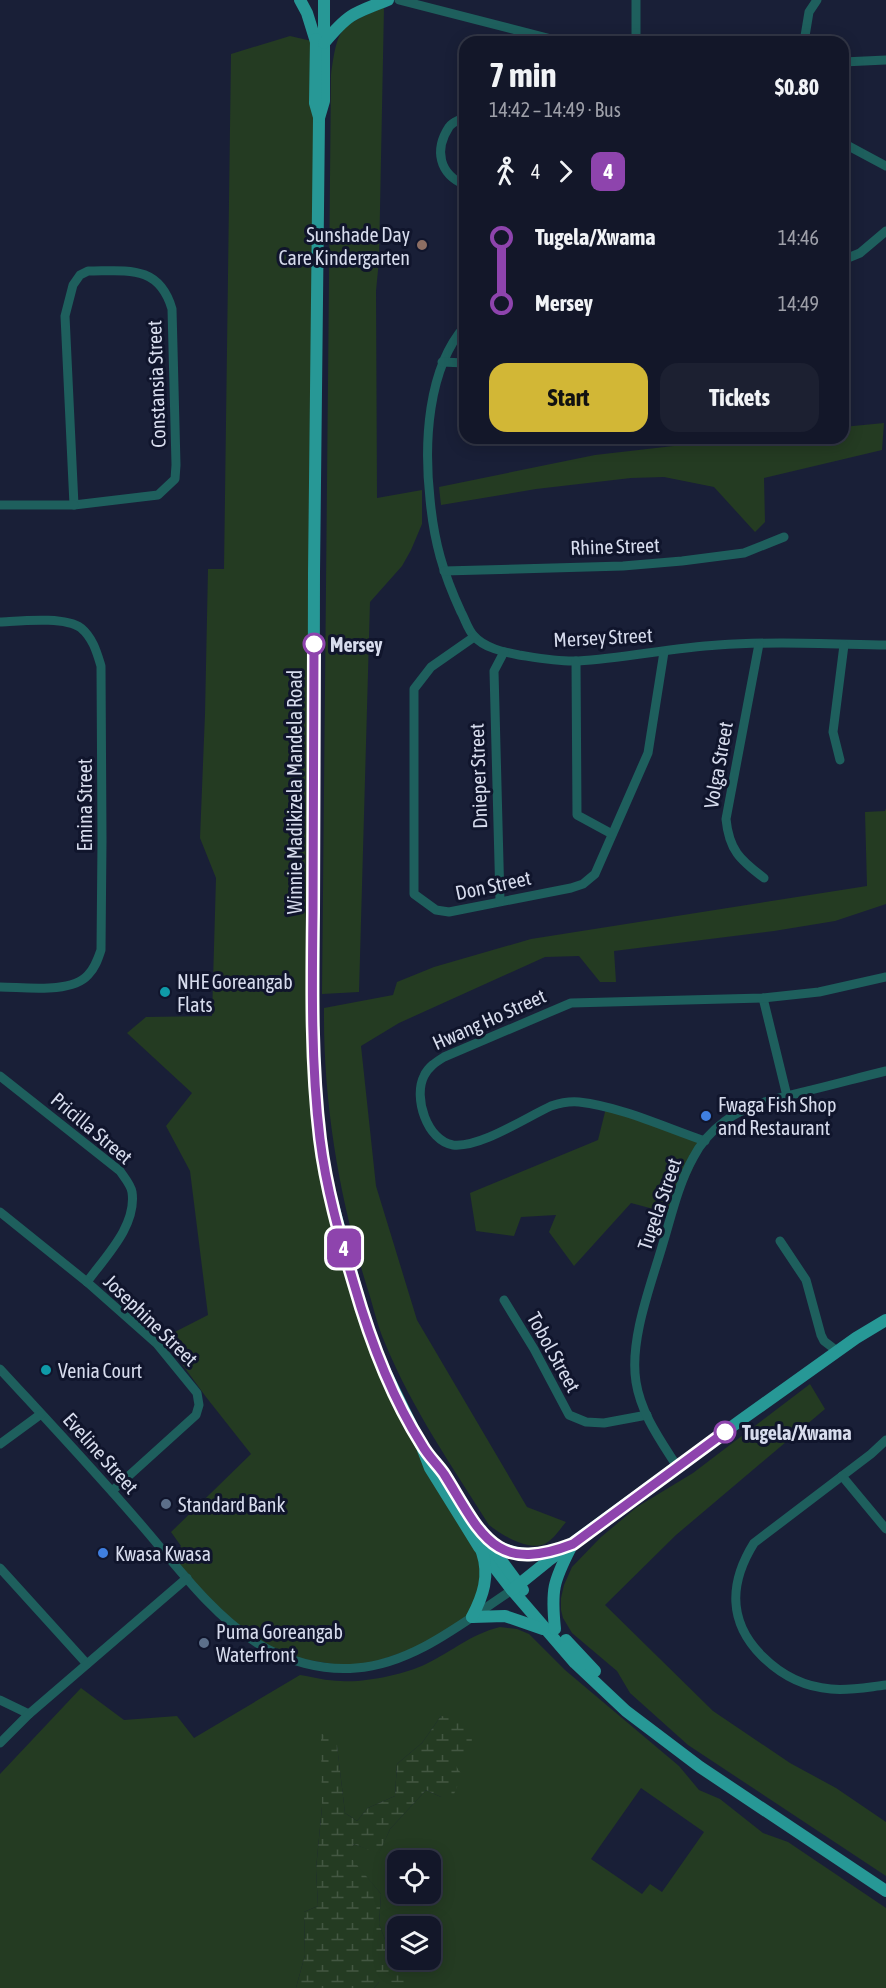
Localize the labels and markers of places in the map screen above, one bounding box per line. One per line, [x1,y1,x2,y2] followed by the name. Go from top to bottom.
[278,223,410,269] place label: Sunshade Day Care Kindergarten
[415,238,429,252] marker: Sunshade Day Care Kindergarten
[303,633,325,655] marker: Mersey
[330,633,383,656] place label: Mersey
[177,970,293,1016] place label: NHE Goreangab Flats
[158,985,172,999] marker: NHE Goreangab Flats
[718,1093,836,1139] place label: Fwaga Fish Shop and Restaurant
[699,1109,713,1123] marker: Fwaga Fish Shop and Restaurant
[58,1359,142,1382] place label: Venia Court
[39,1363,53,1377] marker: Venia Court
[714,1421,736,1443] marker: Tugela/Xwama
[742,1421,852,1444] place label: Tugela/Xwama
[178,1493,286,1516] place label: Standard Bank
[159,1497,173,1511] marker: Standard Bank
[115,1542,211,1565] place label: Kwasa Kwasa
[96,1546,110,1560] marker: Kwasa Kwasa
[216,1620,343,1666] place label: Puma Goreangab Waterfront
[197,1636,211,1650] marker: Puma Goreangab Waterfront

